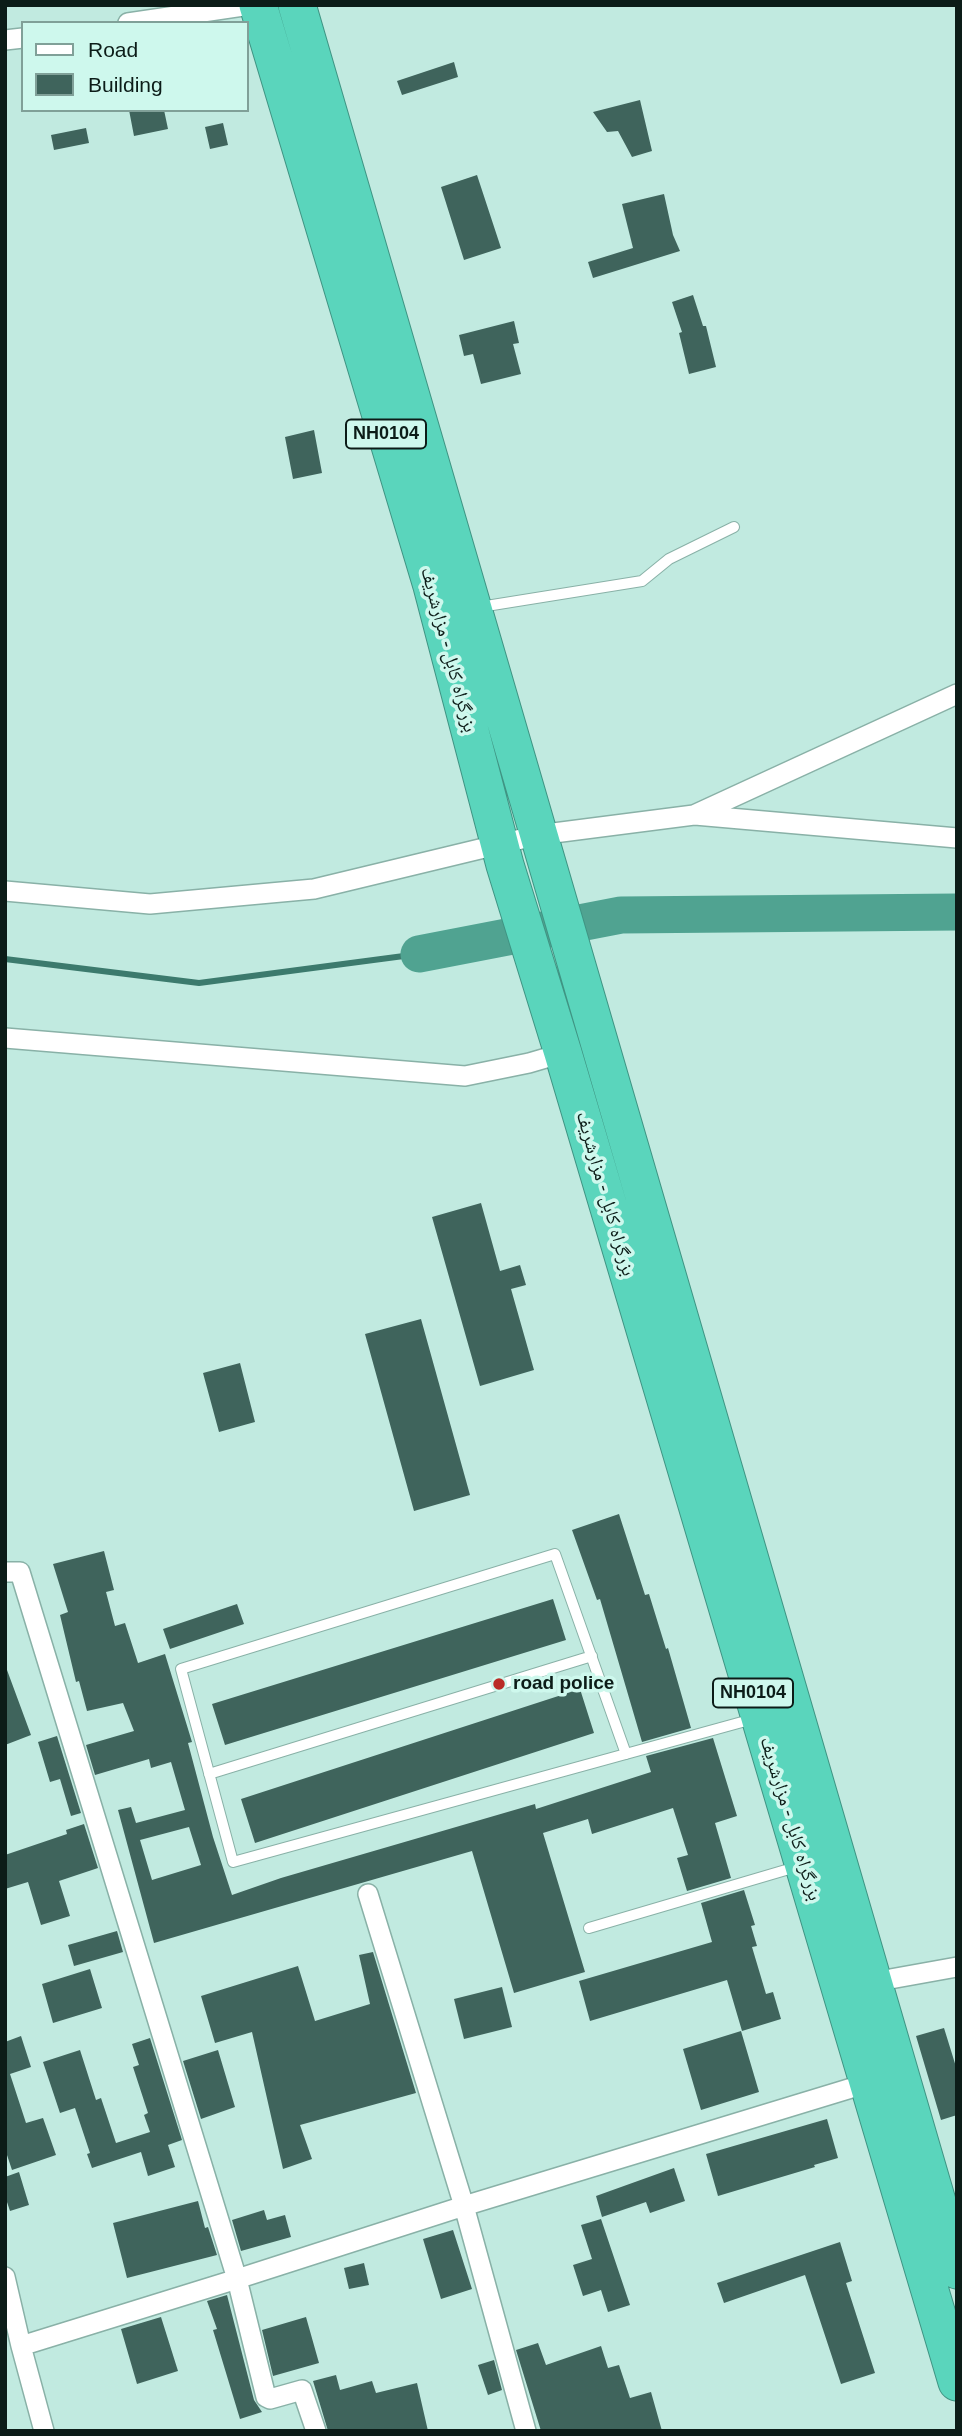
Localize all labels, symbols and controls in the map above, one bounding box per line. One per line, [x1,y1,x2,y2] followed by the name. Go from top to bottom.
[21,21,248,112] legend
[88,38,138,61] text: Road
[88,73,163,96] text: Building
[346,420,426,448] road number: NH0104
[415,565,481,735] street label: بزرگراه کابل - مزارشریف
[571,1109,639,1279] street label: بزرگراه کابل - مزارشریف
[513,1673,614,1695] place label: road police
[491,1676,507,1692] marker: road police
[713,1678,793,1708] road number: NH0104
[754,1734,826,1904] street label: بزرگراه کابل - مزارشریف

